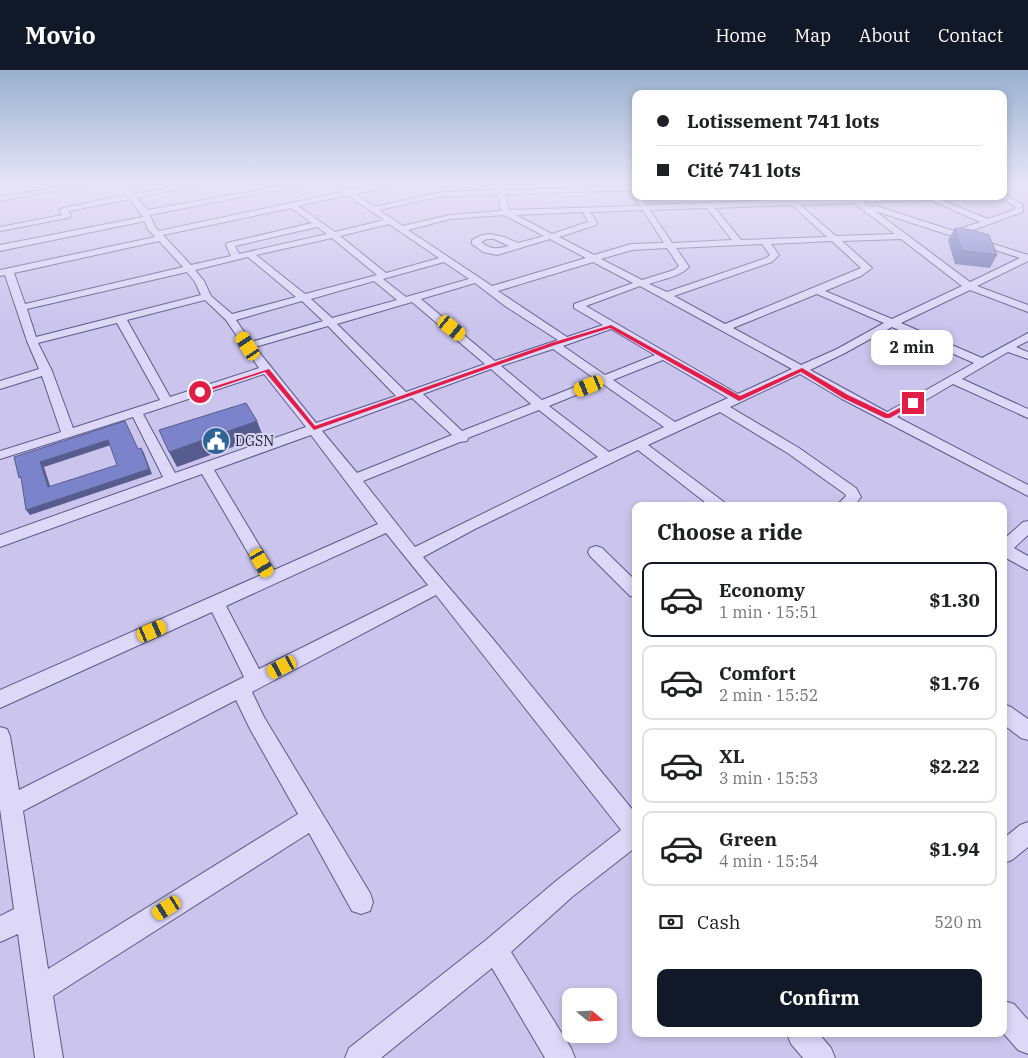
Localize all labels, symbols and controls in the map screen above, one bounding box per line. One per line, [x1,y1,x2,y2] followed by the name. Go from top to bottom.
[25,19,96,51] text: Movio
[715,24,767,47] text: Home
[795,24,831,47] text: Map
[859,24,910,47] text: About
[938,24,1003,47] text: Contact
[687,109,879,133] text: Lotissement 741 lots
[687,158,801,182] text: Cité 741 lots
[435,313,468,343] car
[233,329,262,363] car
[872,330,954,366] callout: 2 min
[890,337,934,357] text: 2 min
[572,373,605,399] car
[189,381,211,403] route start
[902,392,924,414] route end
[201,426,231,456] public building icon: DGSN
[235,432,274,450] place label: DGSN
[657,517,803,546] text: Choose a ride
[248,546,275,580] car
[659,577,704,622] icon: car
[719,578,805,602] text: Economy
[929,588,980,612] text: $1.30
[719,602,818,622] text: 1 min · 15:51
[135,618,168,644] car
[265,654,298,680] car
[659,660,704,705] icon: car
[719,661,796,685] text: Comfort
[929,671,980,695] text: $1.76
[719,685,818,705] text: 2 min · 15:52
[659,743,704,788] icon: car
[719,744,745,768] text: XL
[929,754,980,778] text: $2.22
[719,768,818,788] text: 3 min · 15:53
[659,826,704,871] icon: car
[719,827,777,851] text: Green
[929,837,980,861] text: $1.94
[719,851,818,871] text: 4 min · 15:54
[150,894,183,922] car
[657,908,685,936] icon: cash
[697,910,741,934] text: Cash
[934,912,982,932] text: 520 m
[657,969,982,1027] button: Confirm
[562,988,618,1042] north arrow
[562,988,617,1043] map controls

